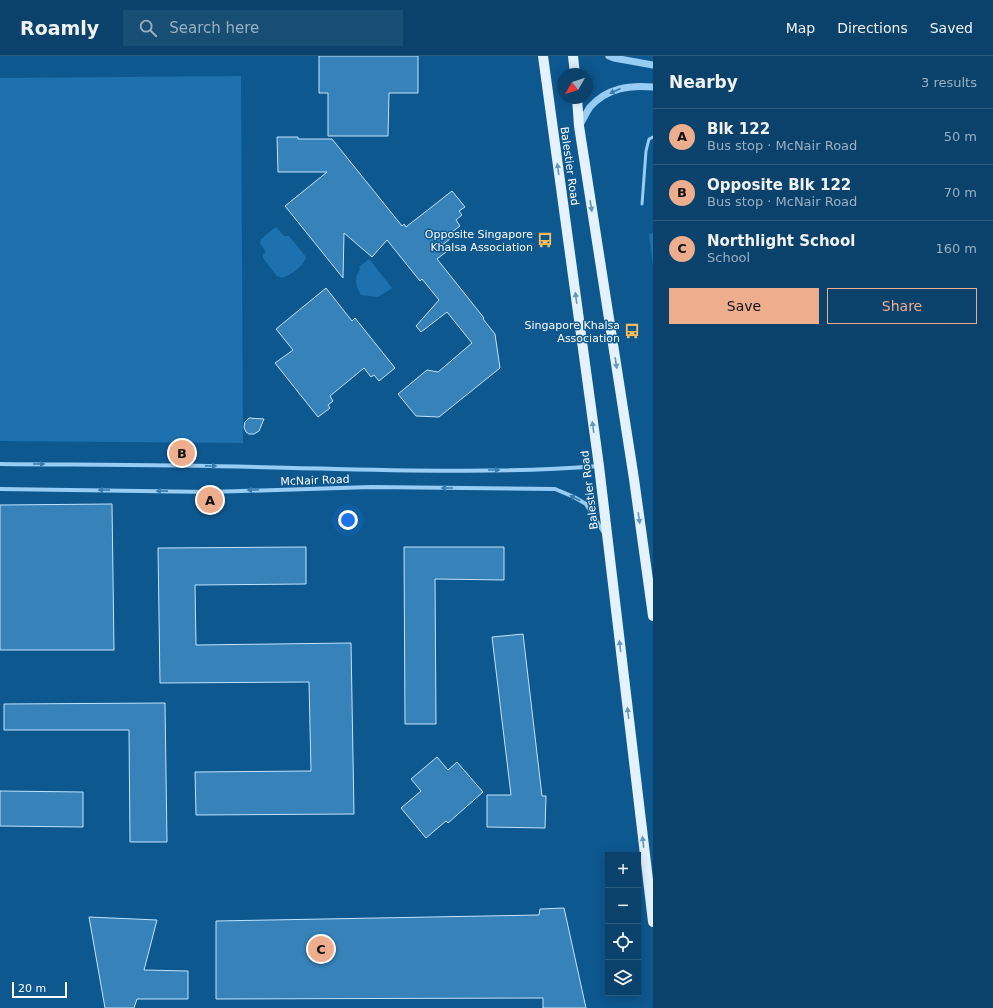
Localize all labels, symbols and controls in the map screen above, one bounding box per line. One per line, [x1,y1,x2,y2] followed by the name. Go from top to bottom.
[123,10,403,46] search box
[20,17,99,39] text: Roamly
[137,17,159,39] icon: search
[169,19,259,37] text: Search here
[786,20,815,36] text: Map
[837,20,908,36] text: Directions
[930,20,973,36] text: Saved
[557,68,593,104] north arrow
[669,72,738,92] text: Nearby
[921,75,977,90] text: 3 results
[609,88,621,94] one-way arrow
[707,120,770,138] text: Blk 122
[558,126,581,206] street label: Balestier Road
[677,129,687,144] text: A
[944,129,977,144] text: 50 m
[707,138,857,153] text: Bus stop · McNair Road
[555,163,561,175] one-way arrow
[707,176,851,194] text: Opposite Blk 122
[677,185,687,200] text: B
[944,185,977,200] text: 70 m
[707,194,857,209] text: Bus stop · McNair Road
[588,200,594,213] one-way arrow
[425,228,533,254] place label: Opposite Singapore Khalsa Association
[536,231,554,249] bus stop icon: Opposite Singapore Khalsa Association
[707,232,855,250] text: Northlight School
[677,241,687,256] text: C
[935,241,977,256] text: 160 m
[707,250,750,265] text: School
[669,288,819,324] button: Save
[827,288,977,324] button: Share
[573,292,579,304] one-way arrow
[525,319,620,345] place label: Singapore Khalsa Association
[623,322,641,340] bus stop icon: Singapore Khalsa Association
[613,356,619,369] one-way arrow
[590,421,596,433] one-way arrow
[169,438,195,468] pin: B
[578,450,601,530] street label: Balestier Road
[33,461,46,467] one-way arrow
[205,463,218,469] one-way arrow
[488,467,501,473] one-way arrow
[280,473,350,488] street label: McNair Road
[197,485,223,515] pin: A
[440,485,453,491] one-way arrow
[97,487,110,493] one-way arrow
[247,487,259,494] one-way arrow
[155,488,168,494] one-way arrow
[569,494,580,501] one-way arrow
[338,510,358,530] your location
[636,512,642,524] one-way arrow
[617,640,623,652] one-way arrow
[625,707,631,719] one-way arrow
[640,836,646,848] one-way arrow
[605,852,641,996] map controls
[605,852,641,888] button: +
[605,888,641,924] button: −
[605,924,641,960] button: locate
[308,934,334,964] pin: C
[605,960,641,996] button: layers
[12,980,67,999] scale bar
[18,982,46,995] text: 20 m

